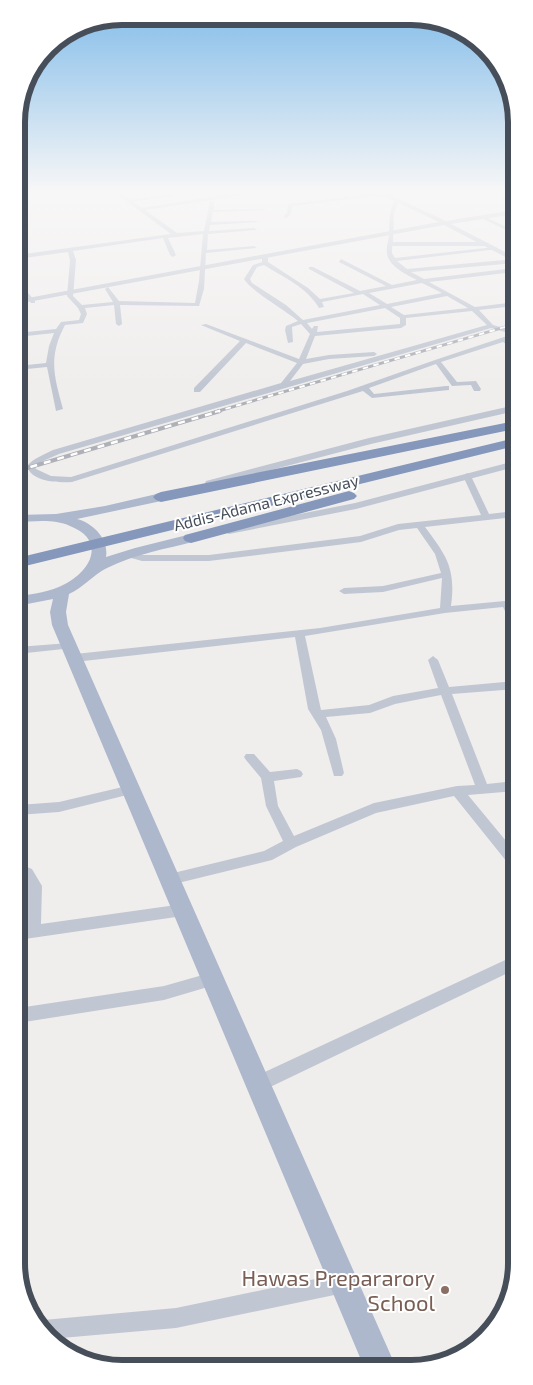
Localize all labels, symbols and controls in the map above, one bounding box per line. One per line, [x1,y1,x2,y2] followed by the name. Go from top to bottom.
[172,470,361,534] street label: Addis-Adama Expressway
[241,1264,435,1315] place label: Hawas Prepararory School
[439,1284,451,1296] marker: Hawas Prepararory School

